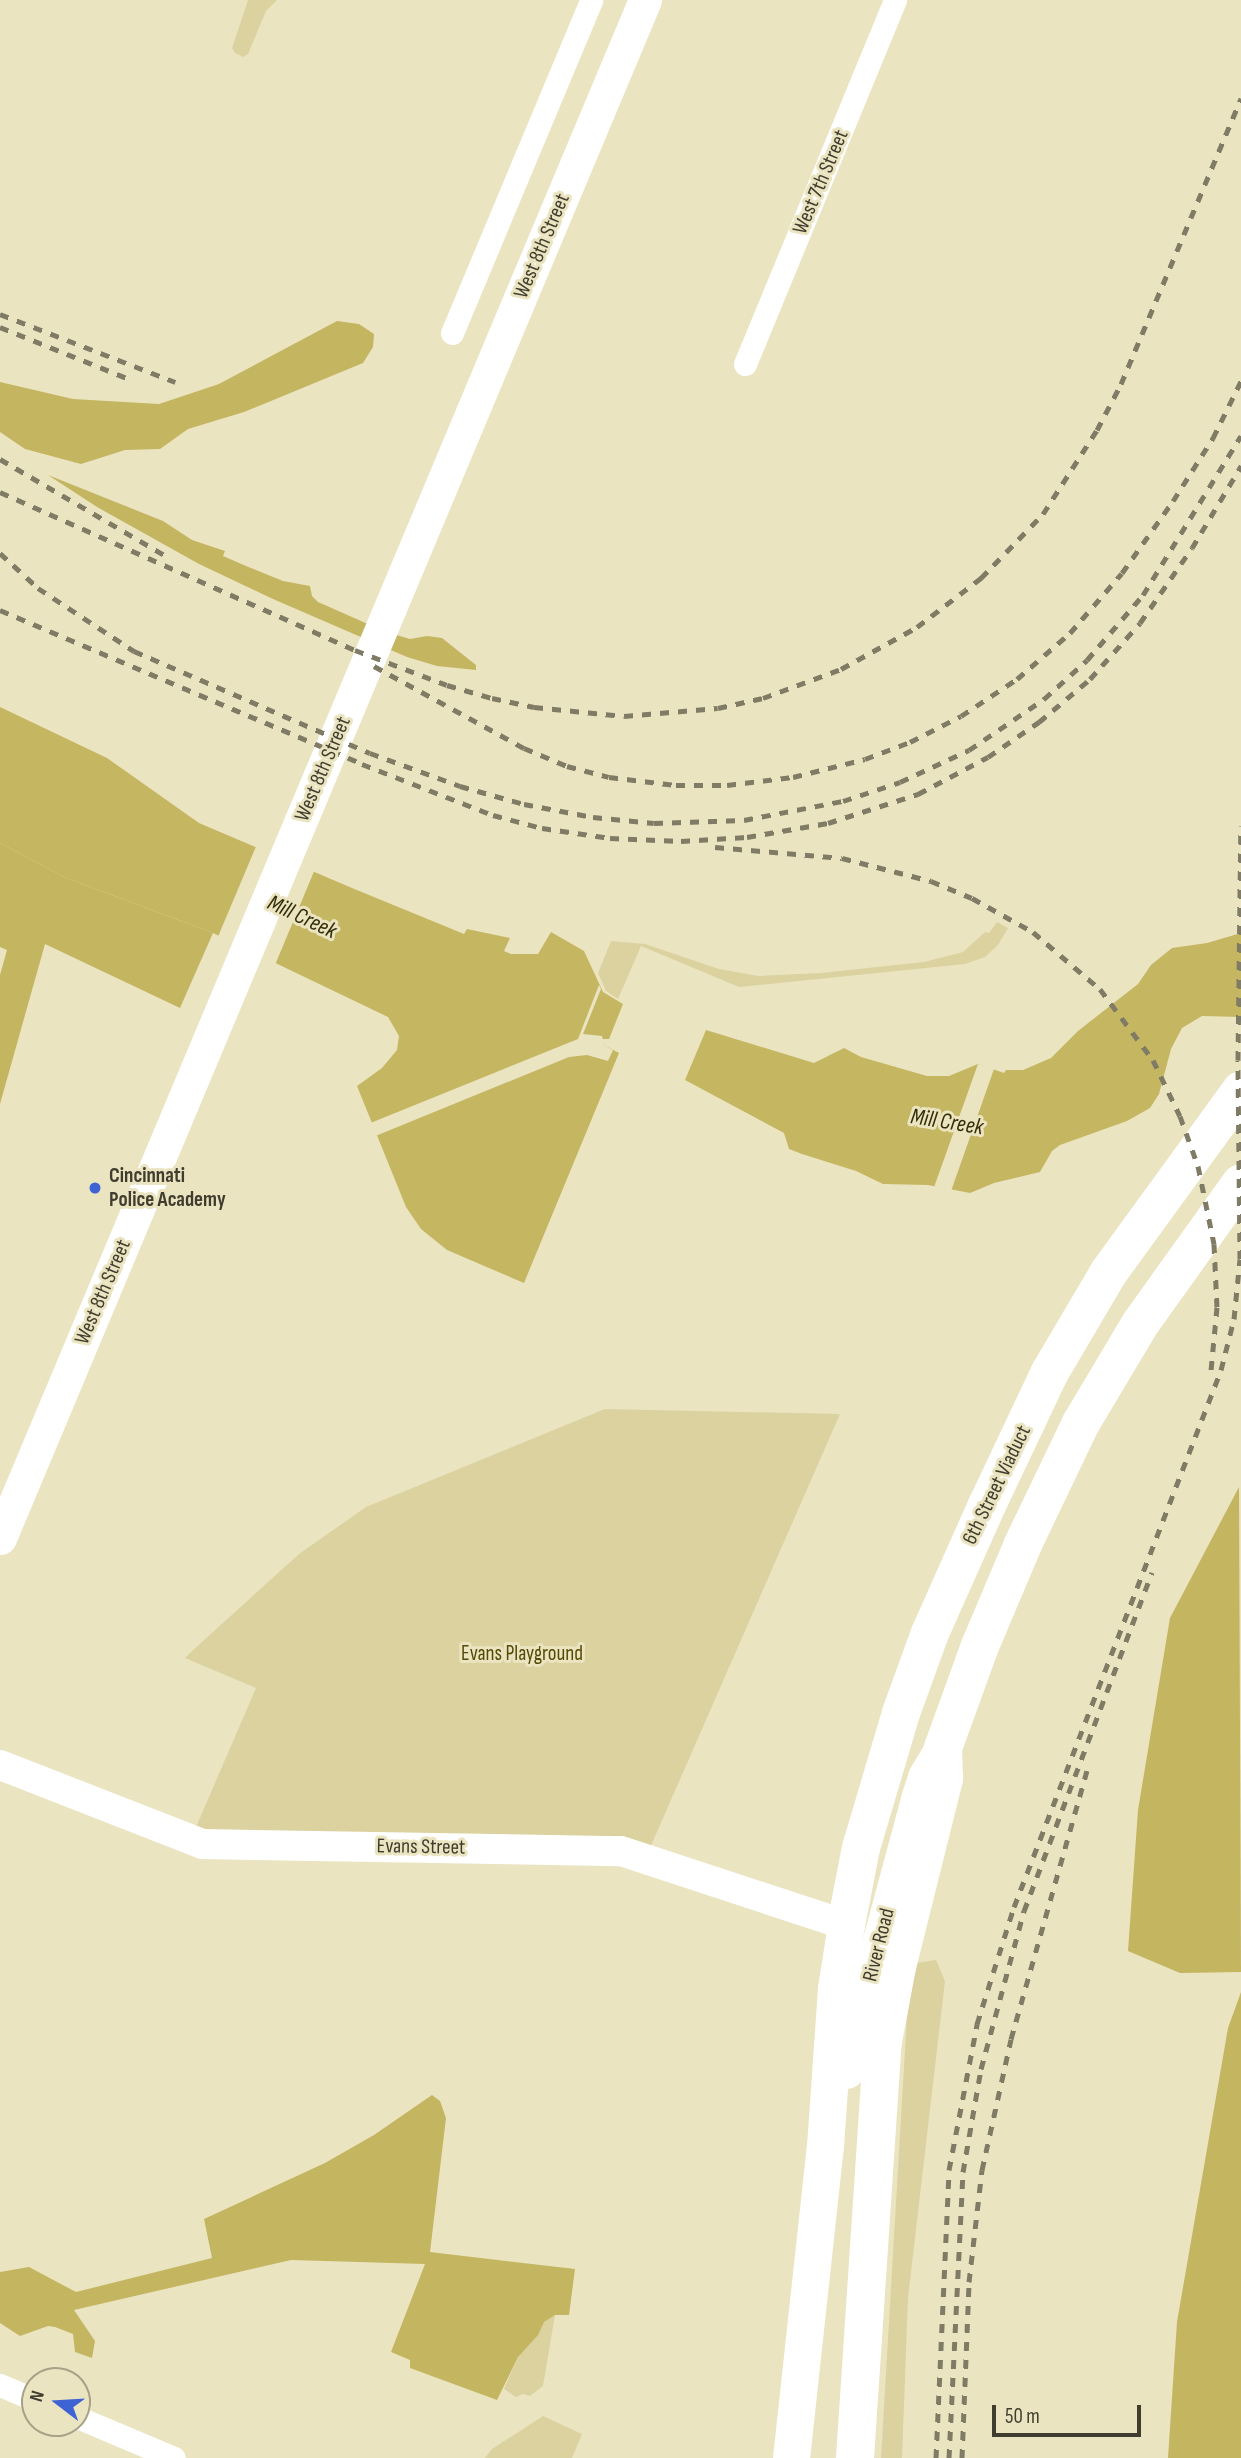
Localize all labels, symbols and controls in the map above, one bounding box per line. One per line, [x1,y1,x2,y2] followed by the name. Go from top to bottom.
[788,126,854,238] street label: West 7th Street
[509,190,575,302] street label: West 8th Street
[290,713,356,825] street label: West 8th Street
[263,889,341,945] water label: Mill Creek
[909,1103,985,1141] water label: Mill Creek
[109,1163,226,1213] place label: Cincinnati Police Academy
[87,1180,103,1196] marker: Cincinnati Police Academy
[70,1236,136,1348] street label: West 8th Street
[957,1421,1037,1549] street label: 6th Street Viaduct
[461,1641,583,1667] park label: Evans Playground
[376,1834,466,1860] street label: Evans Street
[858,1906,900,1984] street label: River Road
[21,2367,91,2437] north arrow
[25,2388,50,2405] text: N
[996,2392,1145,2436] scale bar
[1005,2404,1040,2429] text: 50 m

